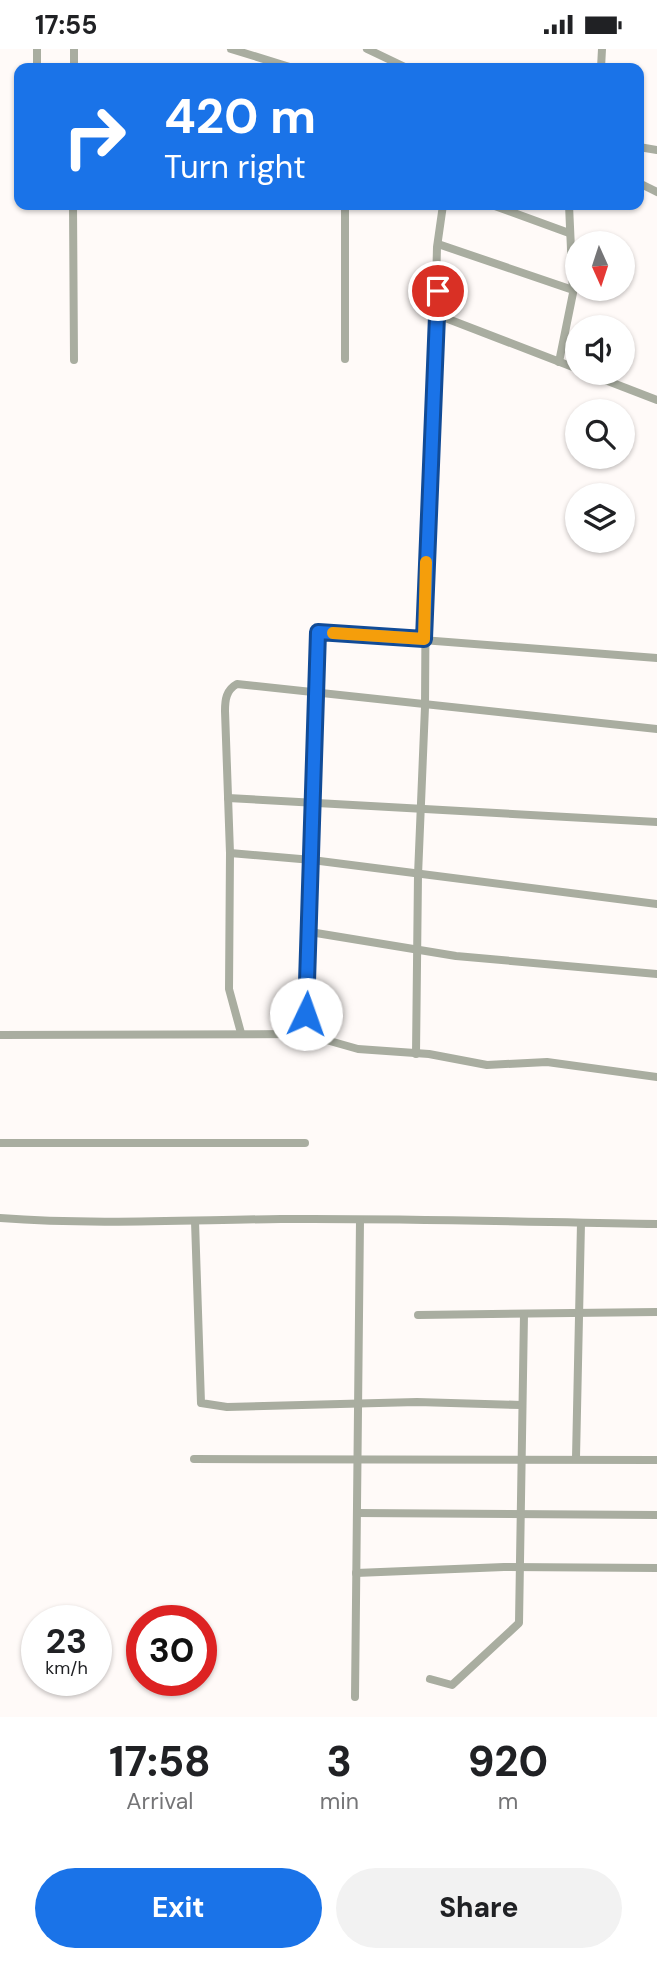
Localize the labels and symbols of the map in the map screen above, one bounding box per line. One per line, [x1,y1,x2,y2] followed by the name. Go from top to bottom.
[565,231,635,301] north arrow
[408,261,468,321] pin
[269,977,343,1051] position arrow
[126,1605,217,1696] speed limit sign: 30

